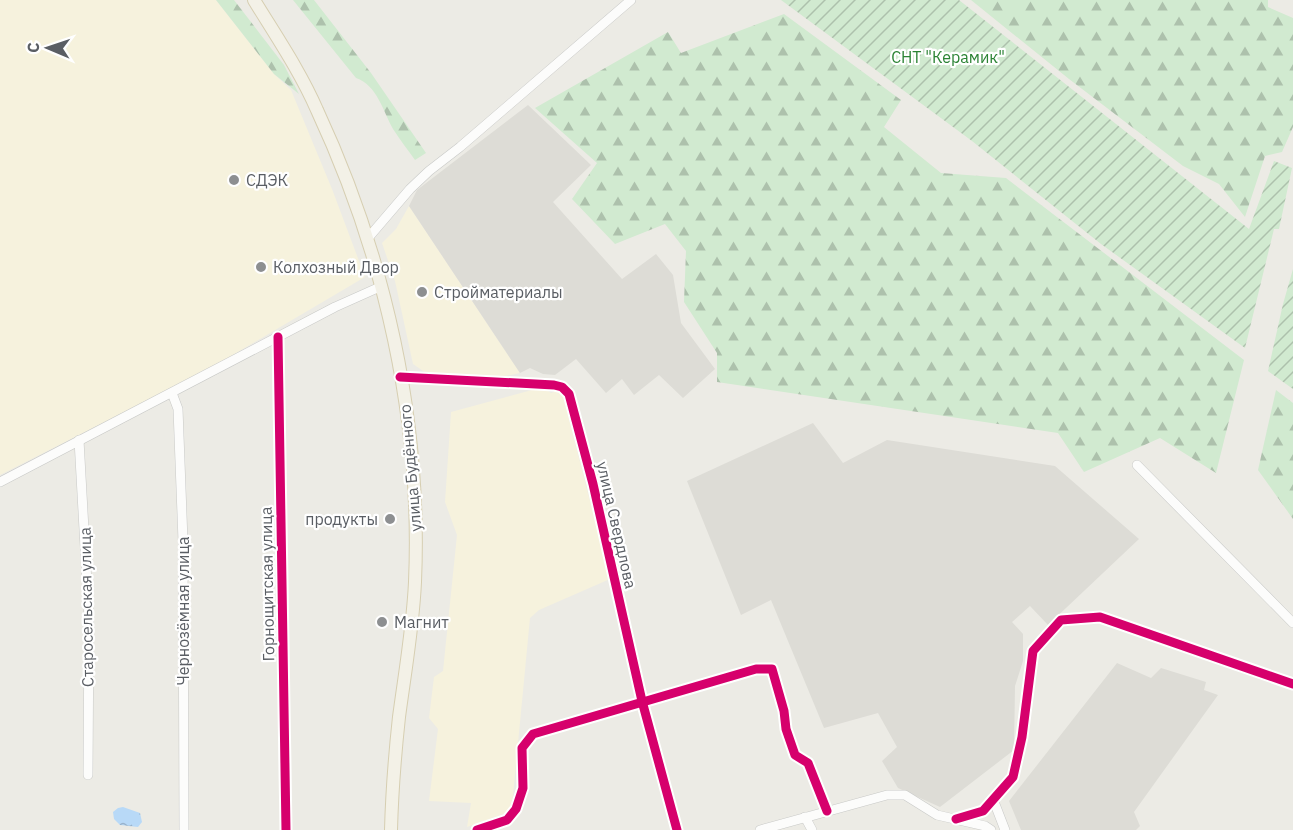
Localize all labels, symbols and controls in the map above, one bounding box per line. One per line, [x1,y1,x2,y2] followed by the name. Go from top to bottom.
[18,18,78,78] north arrow
[23,42,43,53] text: С
[891,47,1005,67] park label: СНТ "Керамик"
[246,170,288,190] place label: СДЭК
[227,173,241,187] marker: СДЭК
[273,257,399,277] place label: Колхозный Двор
[254,260,268,274] marker: Колхозный Двор
[434,282,563,302] place label: Стройматериалы
[415,285,429,299] marker: Стройматериалы
[394,404,426,532] street label: улица Будённого
[593,459,641,591] street label: улица Свердлова
[256,506,278,662] street label: Горнощитская улица
[305,509,378,529] place label: продукты
[383,512,397,526] marker: продукты
[75,526,97,687] street label: Старосельская улица
[173,536,193,686] street label: Чернозёмная улица
[394,612,449,632] place label: Магнит
[375,615,389,629] marker: Магнит

